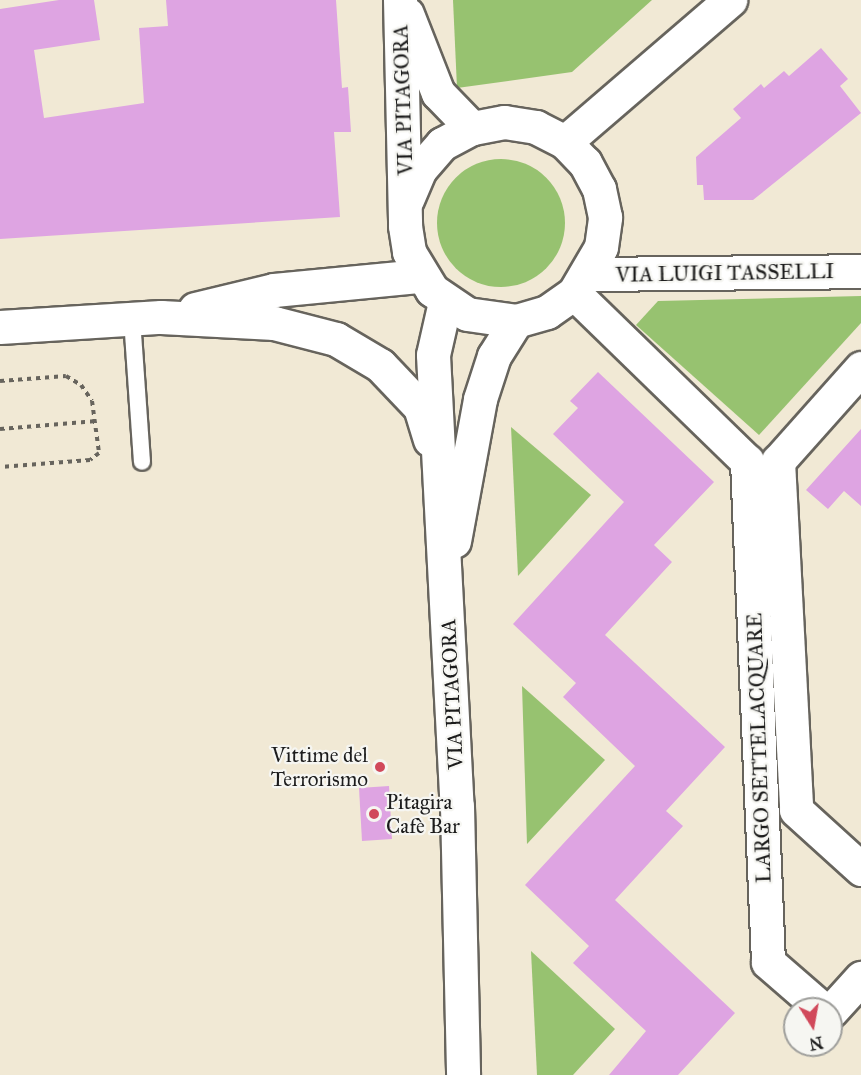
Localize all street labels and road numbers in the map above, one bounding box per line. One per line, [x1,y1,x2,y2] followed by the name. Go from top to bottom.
[388,24,418,176] street label: VIA PITAGORA
[615,258,835,288] street label: VIA LUIGI TASSELLI
[742,613,776,883] street label: LARGO SETTELACQUARE
[435,618,469,770] street label: VIA PITAGORA

